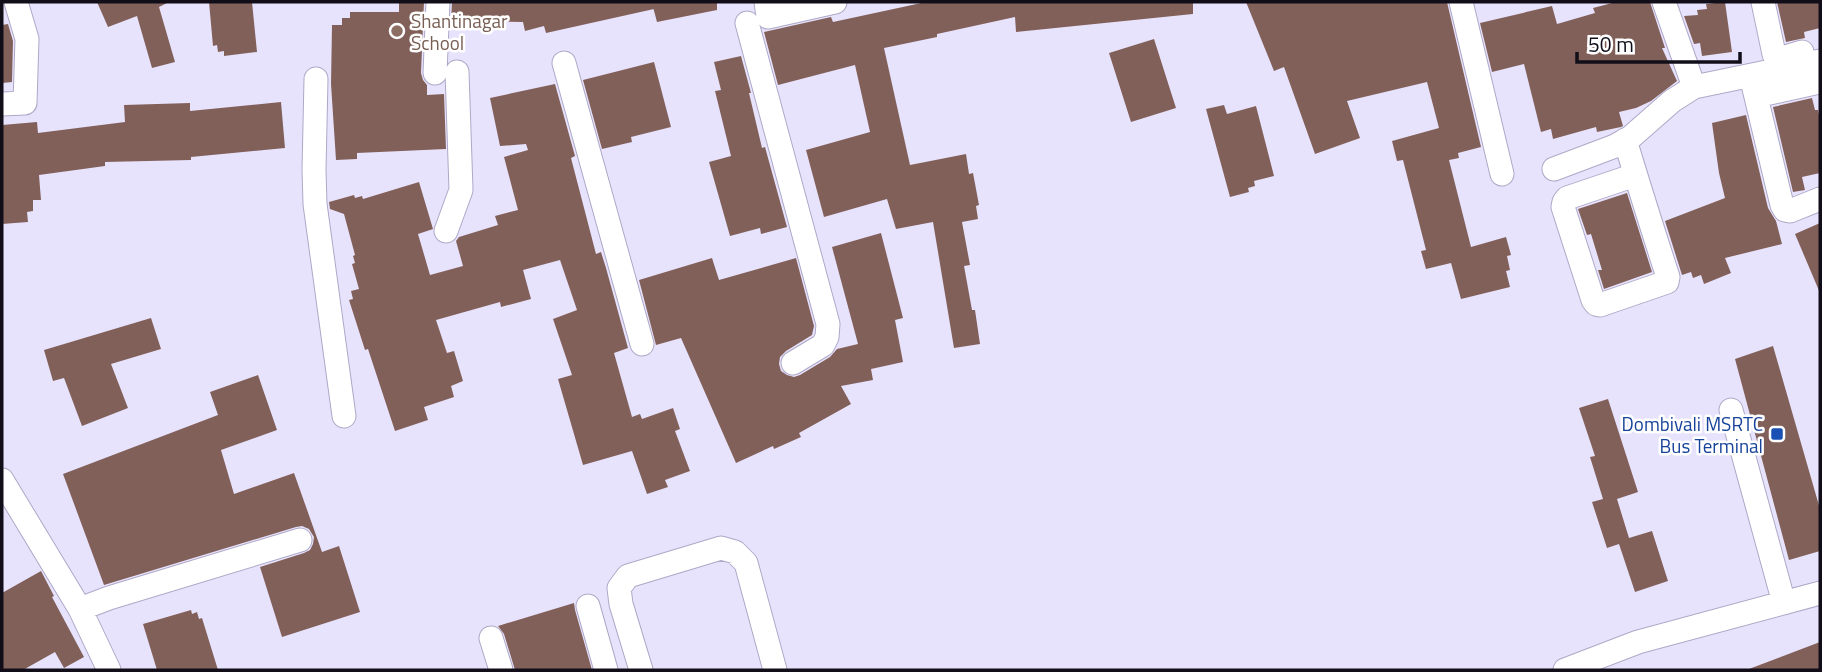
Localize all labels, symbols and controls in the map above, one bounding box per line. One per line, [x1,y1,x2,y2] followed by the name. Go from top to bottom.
[411,6,508,57] place label: Shantinagar School
[1577,21,1740,65] scale bar
[389,23,405,39] marker: Shantinagar School
[1588,28,1634,60] text: 50 m
[1622,409,1763,460] place label: Dombivali MSRTC Bus Terminal
[1769,426,1785,442] marker: Dombivali MSRTC Bus Terminal

